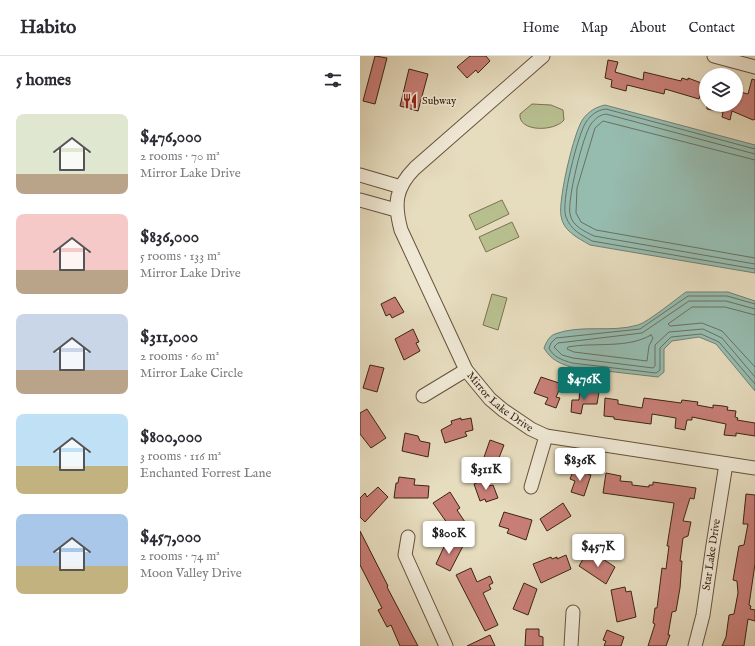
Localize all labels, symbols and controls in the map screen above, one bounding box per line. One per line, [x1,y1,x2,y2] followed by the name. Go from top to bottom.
[20,16,76,40] text: Habito
[523,19,559,37] text: Home
[581,19,608,37] text: Map
[630,19,666,37] text: About
[688,19,735,37] text: Contact
[699,68,743,112] map controls
[699,68,743,112] button: layers
[322,69,344,91] icon: filters
[16,70,71,91] text: 5 homes
[401,92,419,110] restaurant icon: Subway
[422,94,457,108] place label: Subway
[140,127,202,148] text: $476,000
[48,130,96,178] icon: home
[140,148,220,165] text: 2 rooms · 70 m²
[140,165,241,182] text: Mirror Lake Drive
[140,227,199,248] text: $836,000
[48,230,96,278] icon: home
[140,248,221,265] text: 5 rooms · 133 m²
[140,265,241,282] text: Mirror Lake Drive
[140,327,198,348] text: $311,000
[48,330,96,378] icon: home
[140,348,219,365] text: 2 rooms · 60 m²
[140,365,243,382] text: Mirror Lake Circle
[556,367,612,401] pin: $476K
[463,369,536,435] street label: Mirror Lake Drive
[567,371,601,388] text: $476K
[140,427,202,448] text: $800,000
[48,430,96,478] icon: home
[140,448,221,465] text: 3 rooms · 116 m²
[552,448,608,482] pin: $836K
[564,452,596,469] text: $836K
[458,457,514,491] pin: $311K
[470,461,502,478] text: $311K
[140,465,271,482] text: Enchanted Forrest Lane
[700,518,724,591] street label: Star Lake Drive
[421,521,477,555] pin: $800K
[432,525,466,542] text: $800K
[140,527,201,548] text: $457,000
[48,530,96,578] icon: home
[570,534,626,568] pin: $457K
[581,538,615,555] text: $457K
[140,548,220,565] text: 2 rooms · 74 m²
[140,565,242,582] text: Moon Valley Drive

